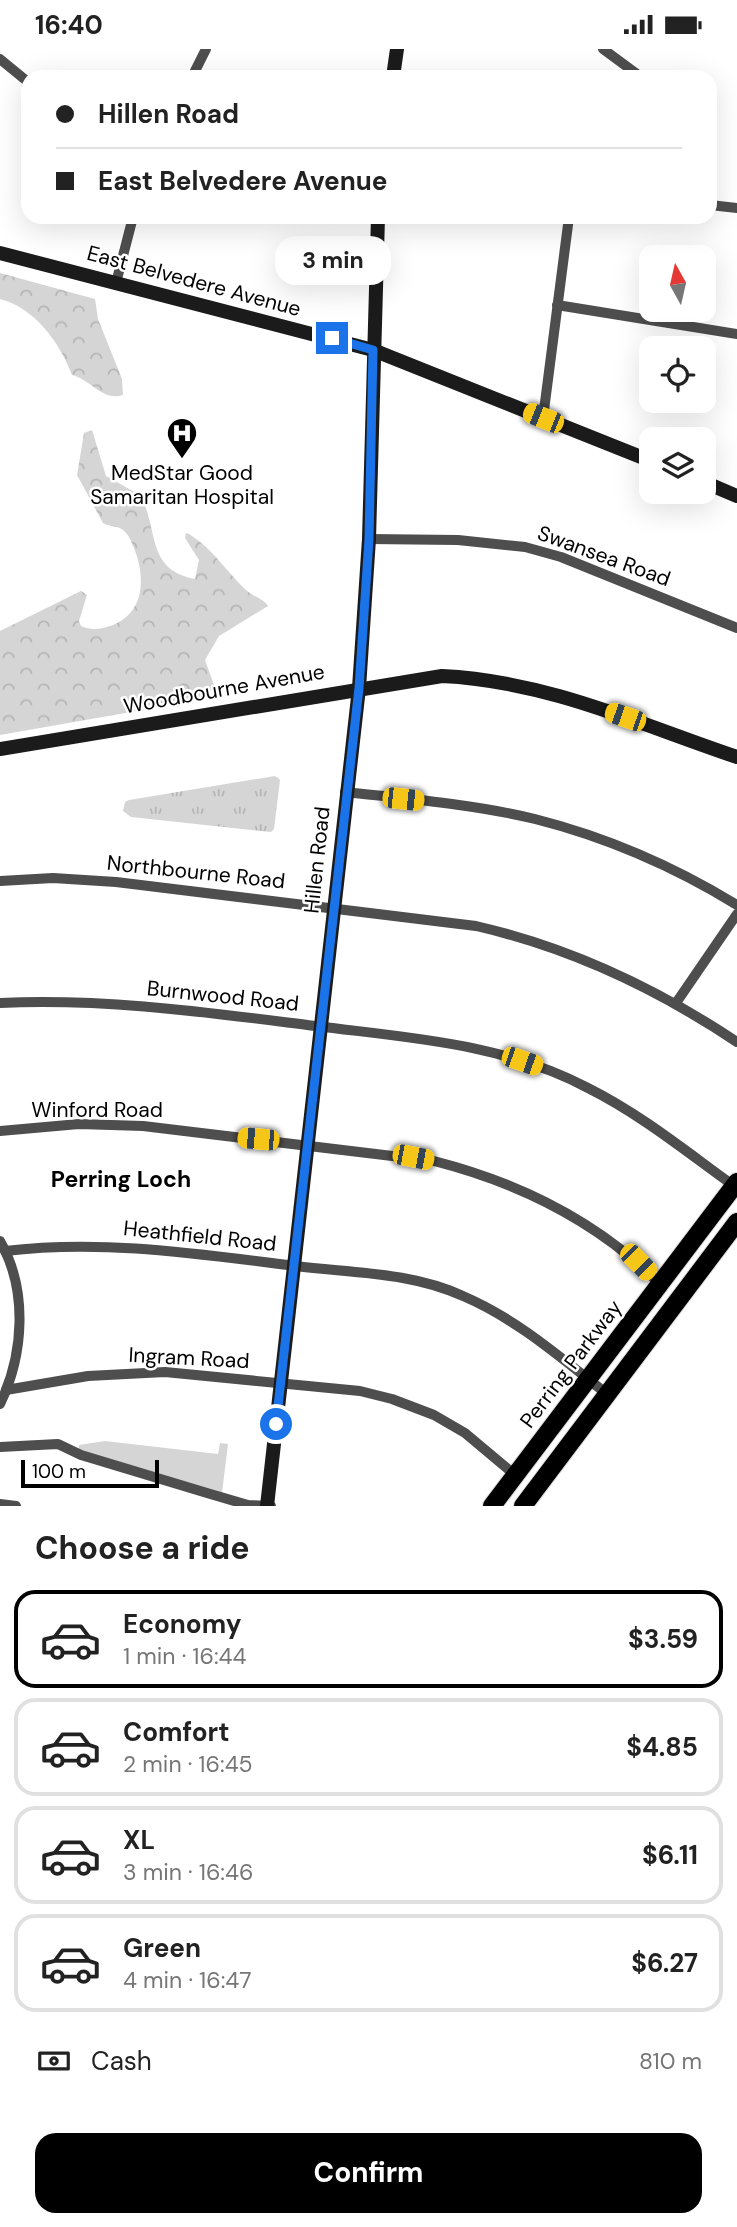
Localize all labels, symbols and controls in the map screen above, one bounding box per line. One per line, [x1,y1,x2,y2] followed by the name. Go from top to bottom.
[35,8,103,42] text: 16:40
[98,97,239,131] text: Hillen Road
[98,164,387,198] text: East Belvedere Avenue
[274,237,390,285] callout: 3 min
[84,239,304,323] street label: East Belvedere Avenue
[302,245,364,275] text: 3 min
[639,245,716,322] north arrow
[639,245,716,504] map controls
[316,322,348,354] route end
[639,336,716,413] button: locate
[520,400,567,436] car
[165,416,199,460] hospital icon: MedStar Good Samaritan Hospital
[639,427,716,504] button: layers
[90,459,274,511] place label: MedStar Good Samaritan Hospital
[534,519,674,593] street label: Swansea Road
[121,658,327,720] street label: Woodbourne Avenue
[602,700,649,734] car
[382,786,425,812] car
[297,805,337,915] street label: Hillen Road
[106,849,286,895] street label: Northbourne Road
[146,974,300,1018] street label: Burnwood Road
[499,1044,546,1078] car
[31,1096,163,1124] street label: Winford Road
[237,1127,280,1151] car
[391,1143,436,1171] car
[51,1164,191,1194] district label: Perring Loch
[122,1214,278,1258] street label: Heathfield Road
[616,1240,661,1284] car
[514,1294,629,1434] street label: Perring Parkway
[128,1341,250,1375] street label: Ingram Road
[260,1408,292,1440] route start
[21,1457,159,1489] scale bar
[32,1459,86,1484] text: 100 m
[35,1527,250,1569] text: Choose a ride
[123,1607,241,1641] text: Economy
[39,1608,102,1671] icon: car
[628,1622,698,1656] text: $3.59
[123,1641,247,1671] text: 1 min · 16:44
[123,1715,229,1749] text: Comfort
[39,1716,102,1779] icon: car
[626,1730,698,1764] text: $4.85
[123,1749,253,1779] text: 2 min · 16:45
[123,1823,155,1857] text: XL
[39,1824,102,1887] icon: car
[642,1838,698,1872] text: $6.11
[123,1857,253,1887] text: 3 min · 16:46
[123,1931,201,1965] text: Green
[39,1932,102,1995] icon: car
[631,1946,698,1980] text: $6.27
[123,1965,252,1995] text: 4 min · 16:47
[35,2042,73,2080] icon: cash
[91,2044,152,2078] text: Cash
[639,2046,702,2076] text: 810 m
[35,2133,702,2213] button: Confirm

